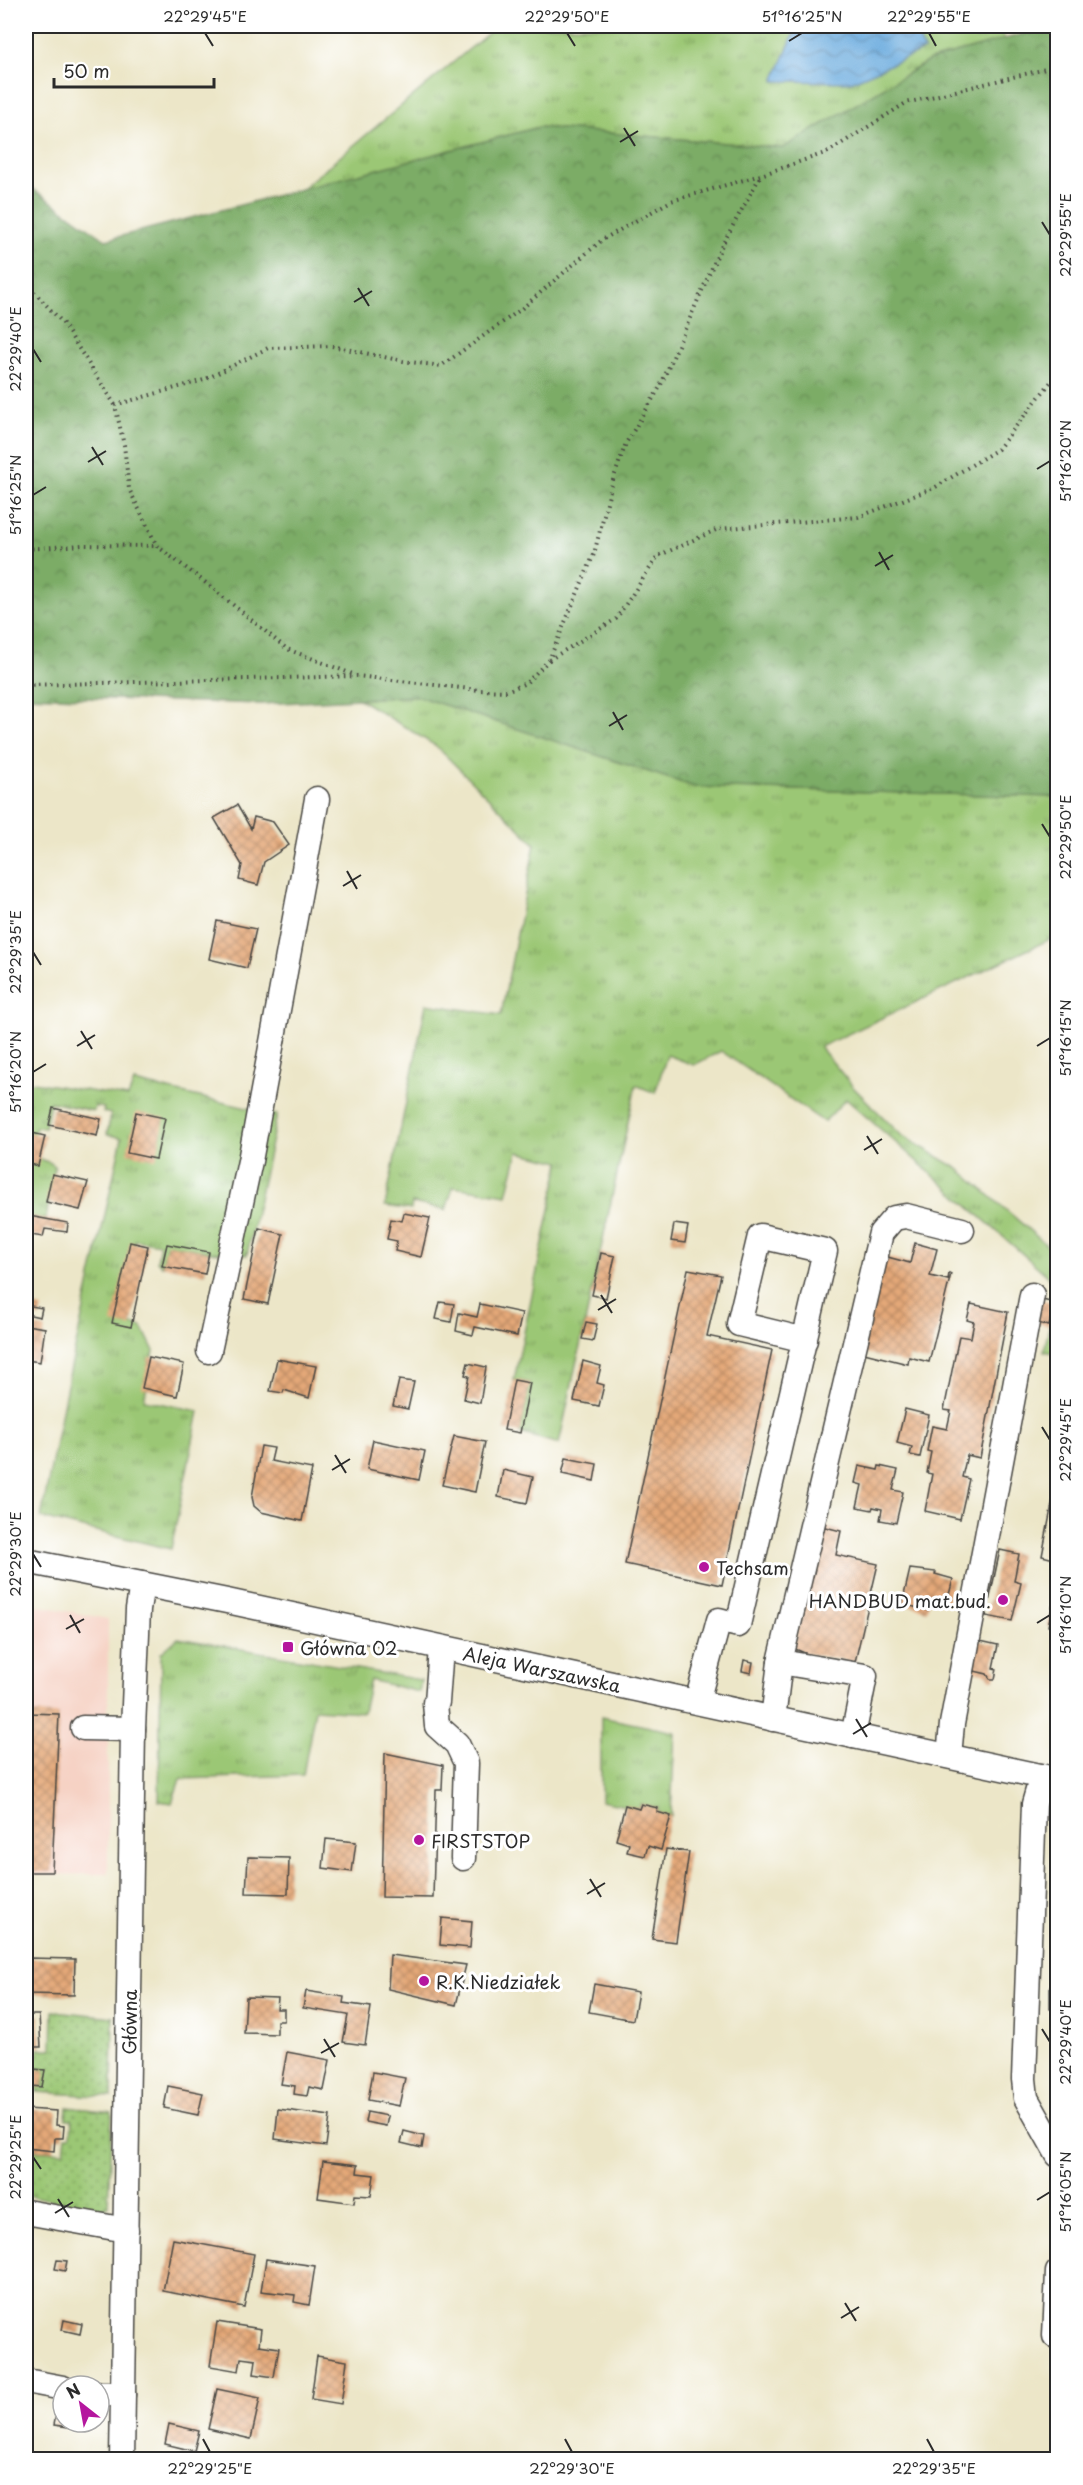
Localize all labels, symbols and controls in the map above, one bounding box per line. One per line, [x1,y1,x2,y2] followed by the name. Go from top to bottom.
[163,4,247,27] text: 22°29'45"E
[525,4,609,27] text: 22°29'50"E
[761,4,843,27] text: 51°16'25"N
[887,4,971,27] text: 22°29'55"E
[54,51,214,89] scale bar
[63,57,110,84] text: 50 m
[1053,193,1076,277] text: 22°29'55"E
[3,306,26,392] text: 22°29'40"E
[1053,420,1076,502] text: 51°16'20"N
[3,454,26,536] text: 51°16'25"N
[1053,795,1076,879] text: 22°29'50"E
[3,910,26,994] text: 22°29'35"E
[1053,999,1076,1077] text: 51°16'15"N
[3,1031,26,1113] text: 51°16'20"N
[1053,1398,1076,1482] text: 22°29'45"E
[3,1511,26,1597] text: 22°29'30"E
[716,1554,789,1581] place label: Techsam
[697,1560,711,1574] marker: Techsam
[1053,1576,1076,1654] text: 51°16'10"N
[809,1587,991,1614] place label: HANDBUD mat.bud.
[996,1593,1010,1607] marker: HANDBUD mat.bud.
[300,1634,397,1661] place label: Główna 02
[461,1639,624,1699] street label: Aleja Warszawska
[281,1640,295,1654] marker: Główna 02
[431,1827,530,1854] place label: FIRSTSTOP
[412,1833,426,1847] marker: FIRSTSTOP
[436,1968,561,1995] place label: R.K.Niedziałek
[417,1974,431,1988] marker: R.K.Niedziałek
[115,1988,143,2055] street label: Główna
[1053,1999,1076,2085] text: 22°29'40"E
[3,2115,26,2199] text: 22°29'25"E
[1053,2151,1076,2233] text: 51°16'05"N
[51,2374,111,2434] north arrow
[61,2377,84,2404] text: N
[168,2456,252,2479] text: 22°29'25"E
[529,2456,615,2479] text: 22°29'30"E
[892,2456,976,2479] text: 22°29'35"E

